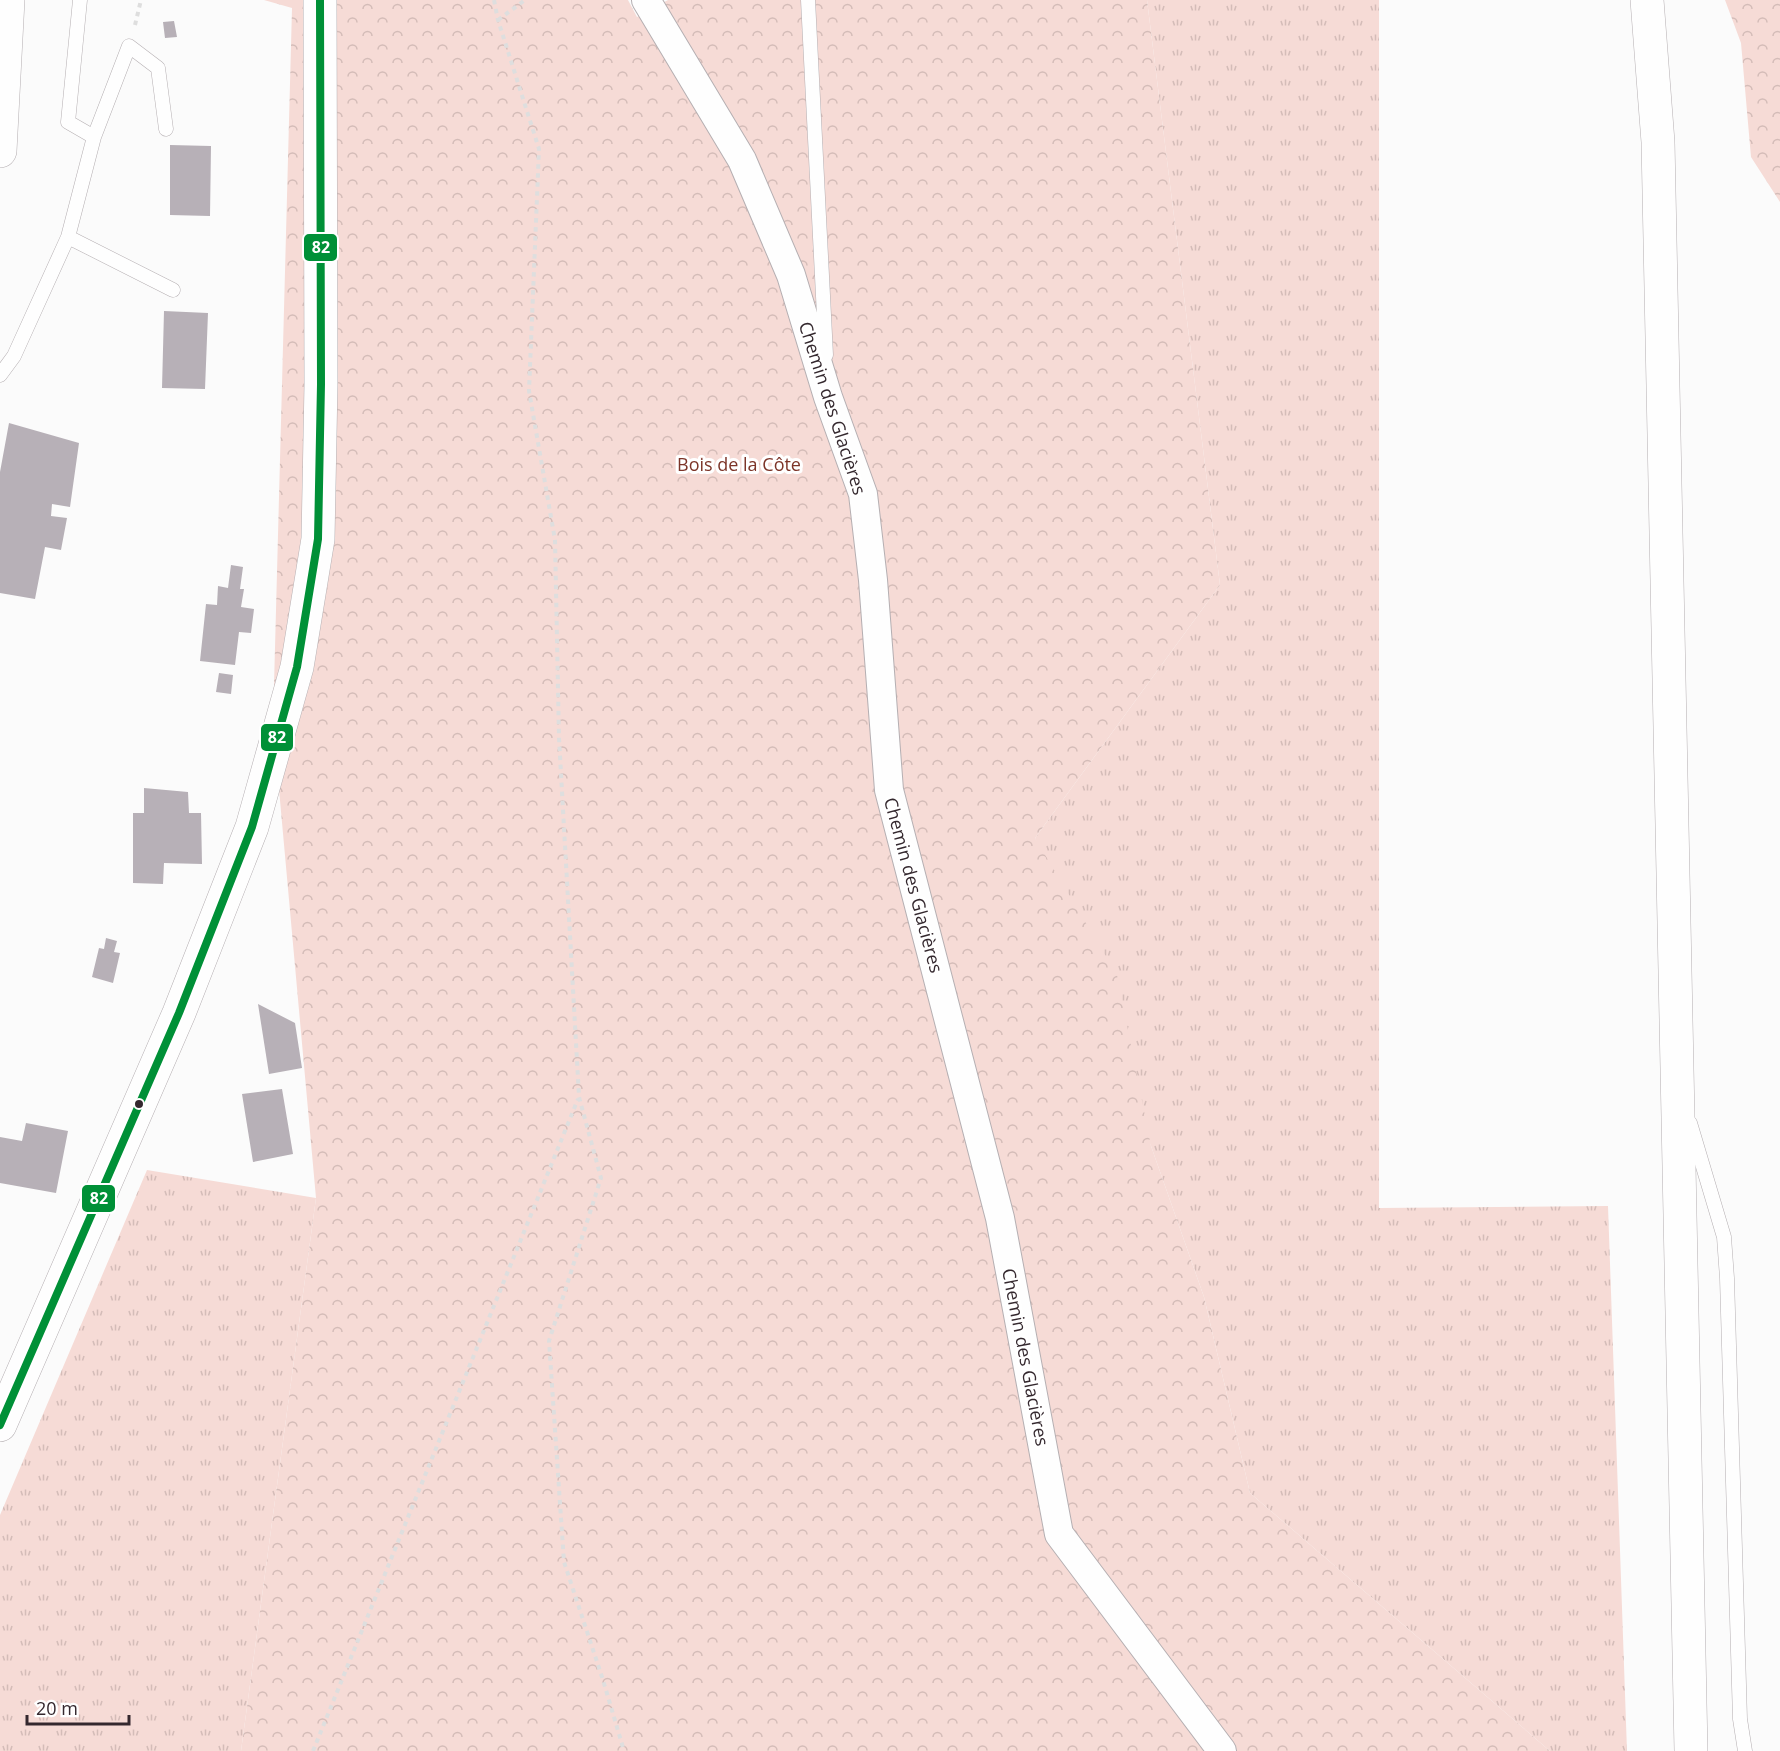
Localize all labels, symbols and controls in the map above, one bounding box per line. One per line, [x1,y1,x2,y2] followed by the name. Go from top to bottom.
[303,233,338,262] line badge: 82
[312,236,330,258] text: 82
[794,318,872,498] street label: Chemin des Glacières
[677,452,801,476] park label: Bois de la Côte
[260,723,294,752] line badge: 82
[268,726,286,748] text: 82
[879,795,949,975] street label: Chemin des Glacières
[133,1098,145,1110] unlabelled marker
[81,1184,116,1213] line badge: 82
[90,1187,108,1209] text: 82
[997,1266,1055,1448] street label: Chemin des Glacières
[27,1688,129,1726] scale bar
[36,1696,78,1720] text: 20 m

